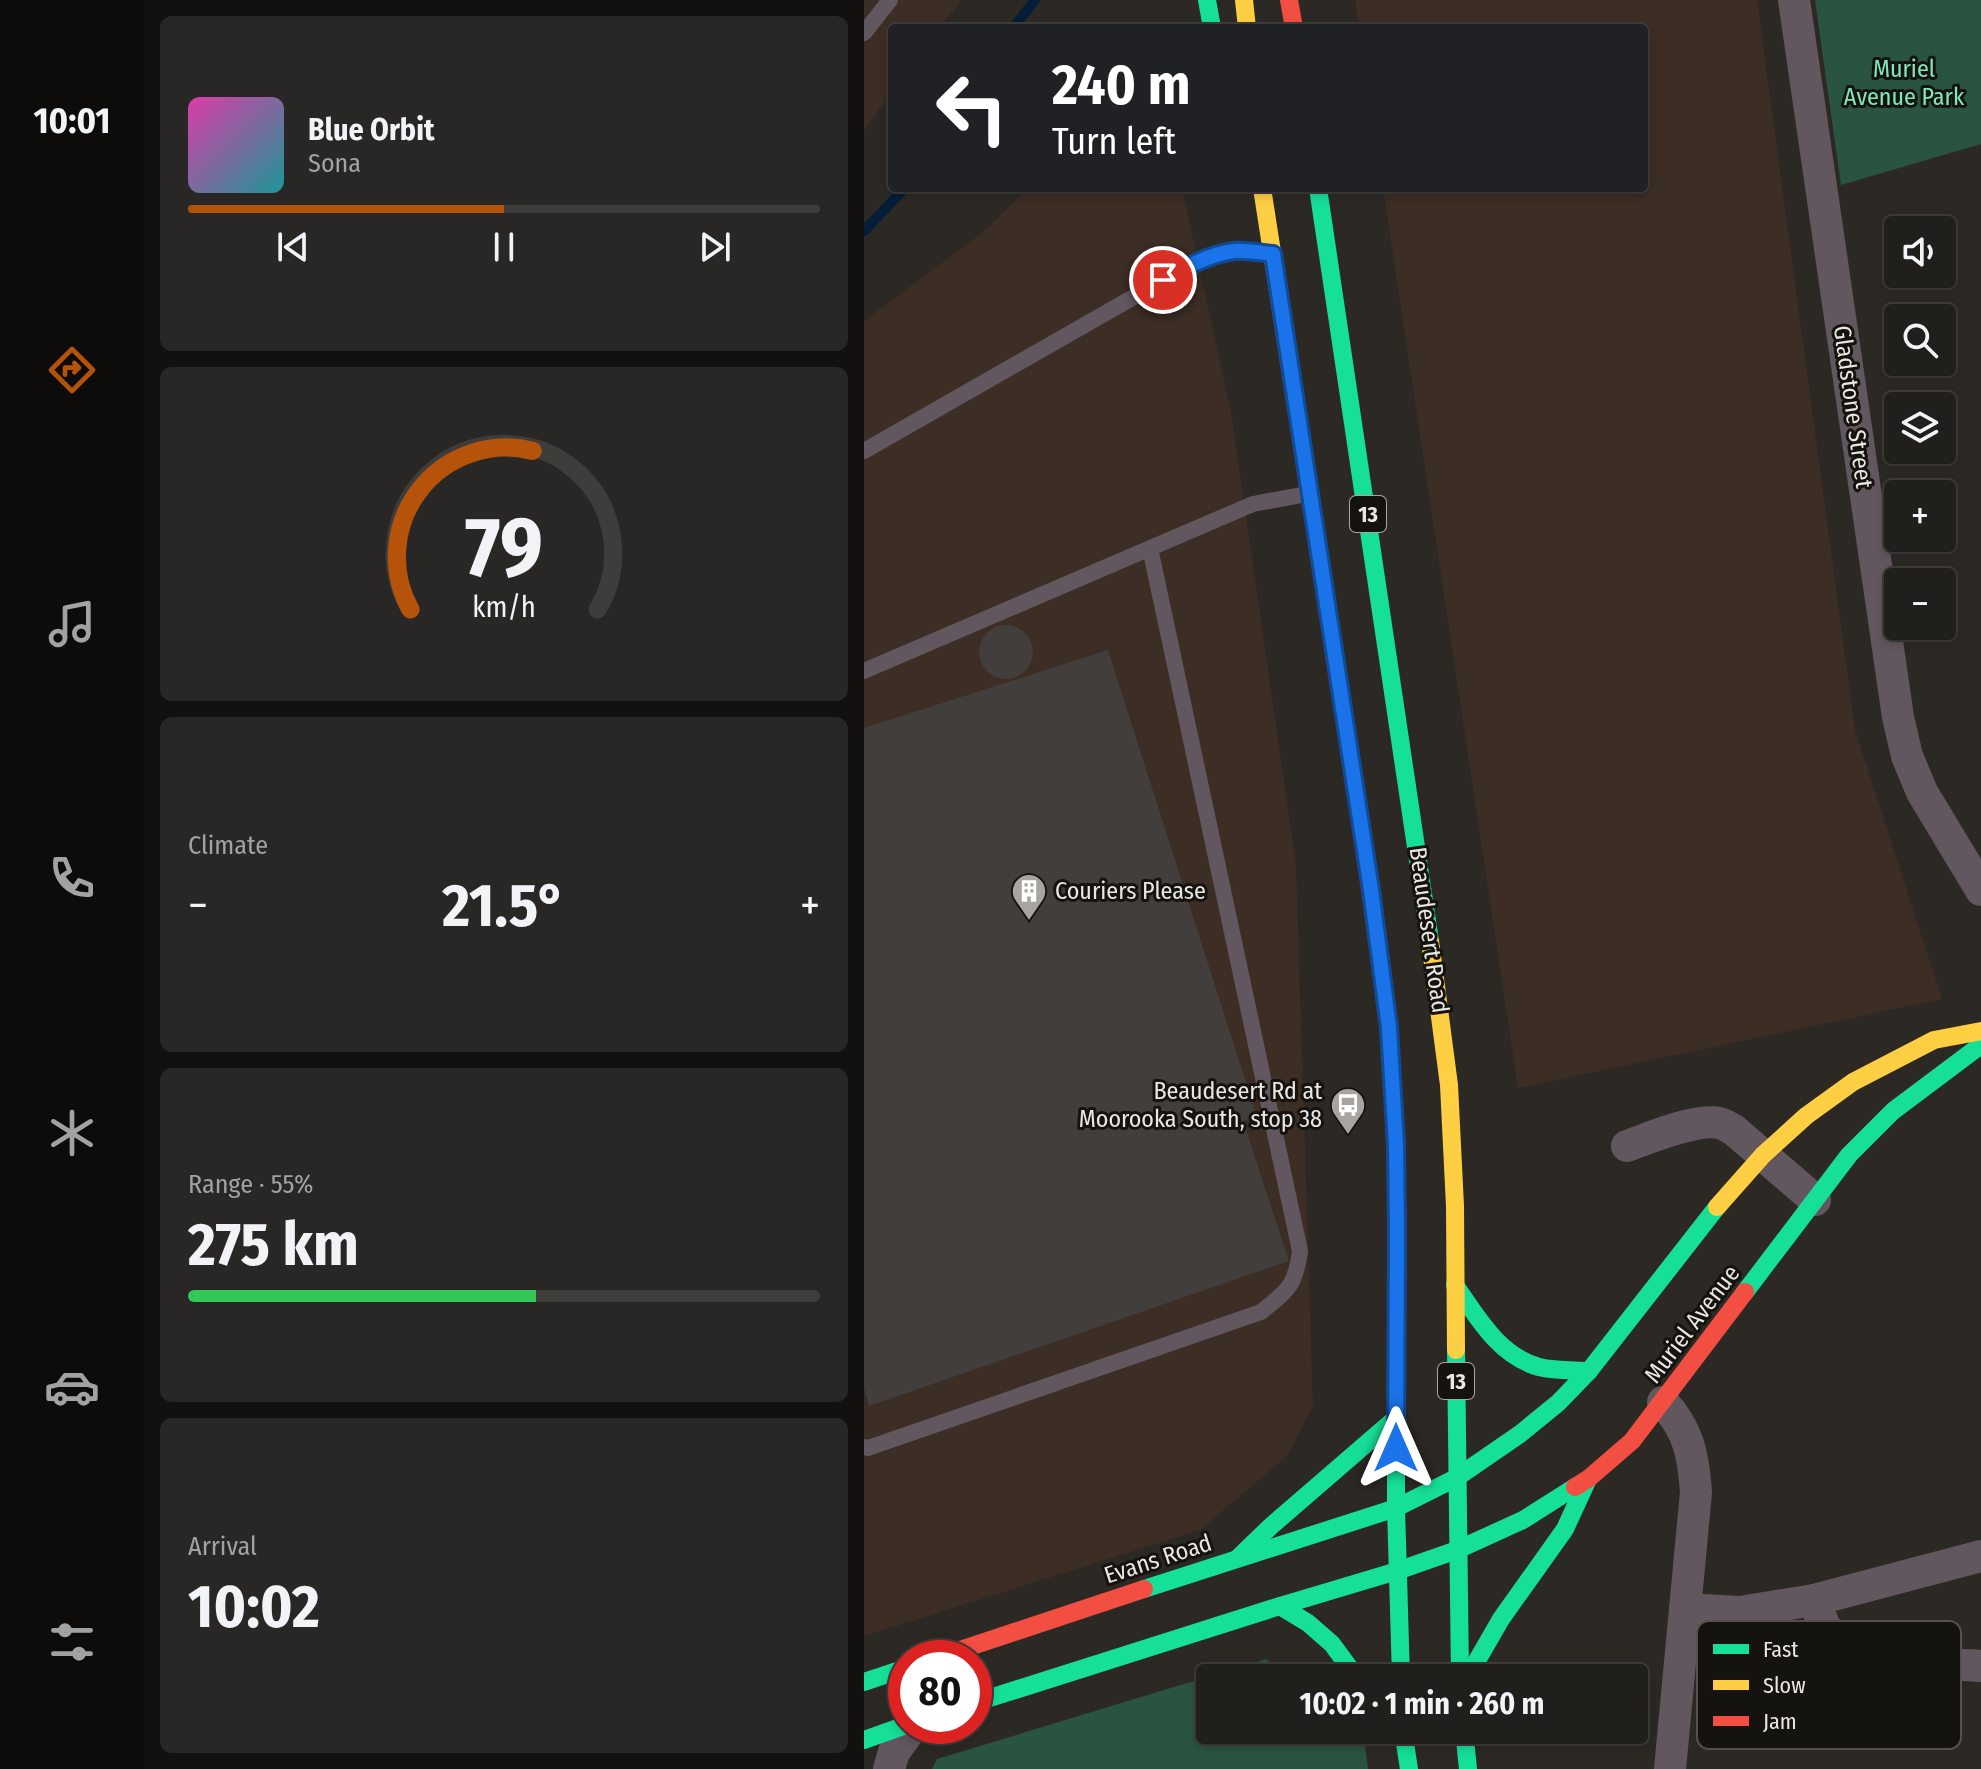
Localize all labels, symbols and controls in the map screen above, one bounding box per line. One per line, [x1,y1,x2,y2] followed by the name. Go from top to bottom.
[1052,52,1191,119] text: 240 m
[1844,55,1965,111] park label: Muriel Avenue Park
[920,56,1024,160] icon: left
[33,99,111,143] text: 10:01
[308,112,434,148] text: Blue Orbit
[1052,120,1176,164] text: Turn left
[308,148,361,179] text: Sona
[1884,216,1956,640] map controls
[1884,216,1956,288] button: sound
[271,225,315,269] icon: previous
[482,225,526,269] icon: pause
[693,225,737,269] icon: next
[1129,246,1197,314] pin
[1141,258,1185,302] icon: arrive
[1884,304,1956,376] button: search
[1828,324,1878,490] street label: Gladstone Street
[44,342,100,398] icon: directions
[1884,392,1956,464] button: layers
[1884,480,1956,552] button: +
[1350,496,1386,532] road number: 13
[465,497,543,597] text: 79
[1884,568,1956,640] button: −
[472,590,536,625] text: km/h
[44,596,100,652] icon: music
[188,830,268,861] text: Climate
[1403,845,1455,1015] street label: Beaudesert Road
[44,850,100,906] icon: phone
[442,870,566,942] text: 21.5°
[1010,872,1048,922] building icon: Couriers Please
[1055,877,1206,905] place label: Couriers Please
[188,879,208,932] text: −
[800,879,820,932] text: +
[1079,1077,1322,1133] place label: Beaudesert Rd at Moorooka South, stop 38
[1329,1086,1367,1136] bus stop icon: Beaudesert Rd at Moorooka South, stop 38
[44,1105,100,1161] icon: climate
[188,1169,313,1200] text: Range · 55%
[188,1209,359,1281] text: 275 km
[1639,1260,1745,1388] street label: Muriel Avenue
[44,1359,100,1415] icon: car
[1438,1363,1474,1399] road number: 13
[1354,1406,1438,1490] position arrow
[1101,1529,1215,1589] street label: Evans Road
[188,1531,257,1562] text: Arrival
[188,1571,320,1643] text: 10:02
[44,1614,100,1670] icon: filters
[1697,1621,1961,1749] legend
[1763,1636,1799,1663] text: Fast
[888,1640,992,1744] speed limit sign: 80
[1763,1672,1806,1699] text: Slow
[1299,1686,1545,1722] text: 10:02 · 1 min · 260 m
[1763,1708,1797,1735] text: Jam

